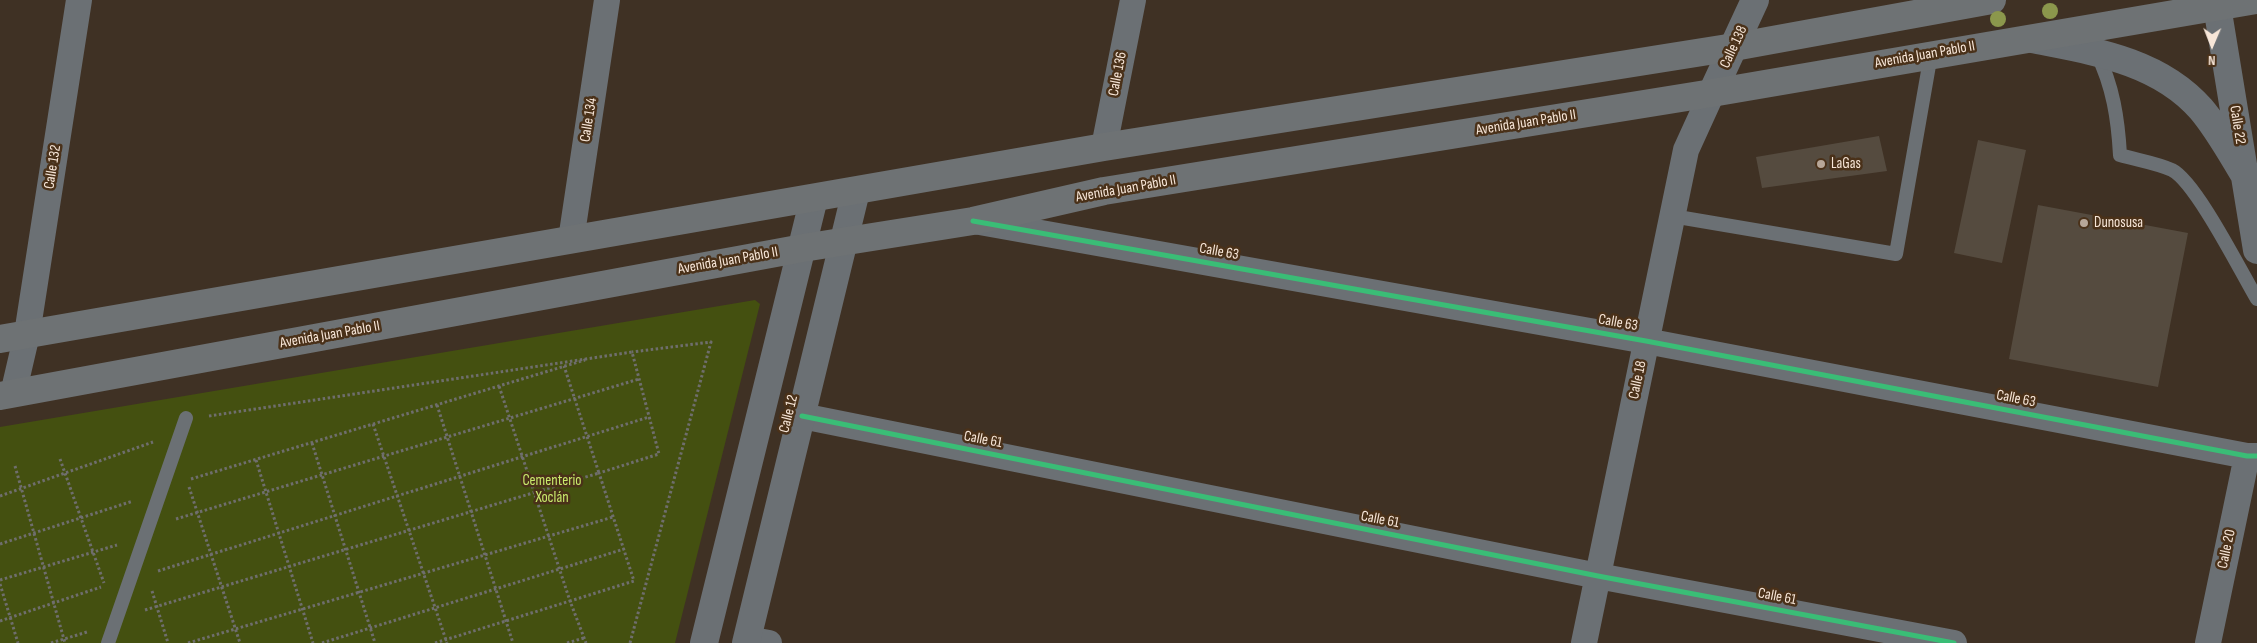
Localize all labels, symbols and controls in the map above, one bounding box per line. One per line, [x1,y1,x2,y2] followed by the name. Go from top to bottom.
[2187,20,2237,70] north arrow
[1716,23,1752,71] street label: Calle 138
[1874,37,1976,73] street label: Avenida Juan Pablo II
[1105,50,1131,98] street label: Calle 136
[2208,52,2216,69] text: N
[577,97,601,143] street label: Calle 134
[2225,104,2249,146] street label: Calle 22
[1475,106,1577,140] street label: Avenida Juan Pablo II
[41,144,65,190] street label: Calle 132
[1831,155,1861,173] place label: LaGas
[1815,158,1827,170] marker: LaGas
[1075,171,1177,207] street label: Avenida Juan Pablo II
[2094,214,2143,232] place label: Dunosusa
[2078,217,2090,229] marker: Dunosusa
[1198,240,1240,264] street label: Calle 63
[677,243,779,279] street label: Avenida Juan Pablo II
[1597,311,1639,335] street label: Calle 63
[279,317,381,353] street label: Avenida Juan Pablo II
[1625,359,1651,401] street label: Calle 18
[1995,386,2037,412] street label: Calle 63
[776,393,802,435] street label: Calle 12
[962,427,1004,453] street label: Calle 61
[522,472,582,507] park label: Cementerio Xoclán
[1359,507,1401,533] street label: Calle 61
[2214,528,2240,570] street label: Calle 20
[1756,584,1798,610] street label: Calle 61

